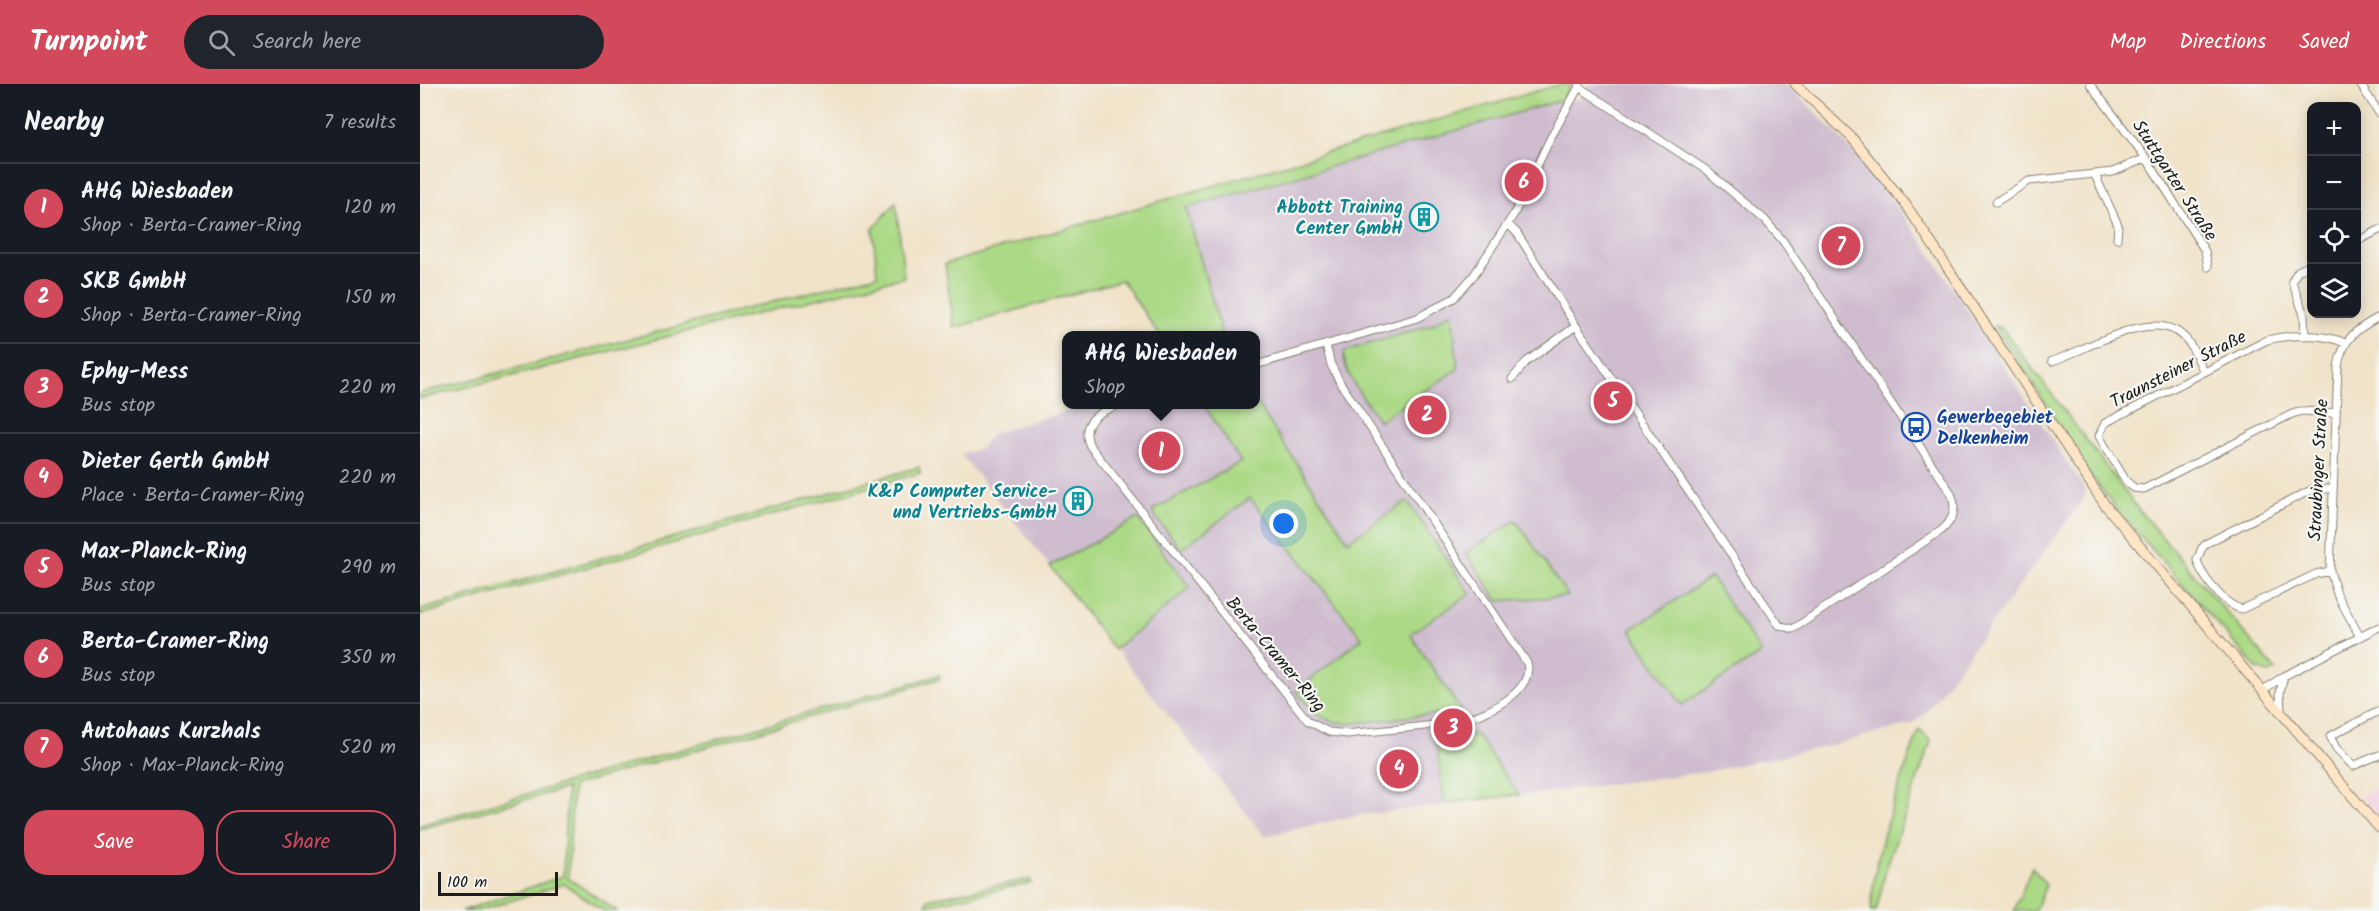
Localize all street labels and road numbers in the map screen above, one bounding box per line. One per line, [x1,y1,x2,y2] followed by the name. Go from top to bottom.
[2123,114,2224,247] street label: Stuttgarter Straße
[2105,323,2252,417] street label: Traunsteiner Straße
[2301,398,2338,542] street label: Straubinger Straße
[1217,591,1332,719] street label: Berta-Cramer-Ring

